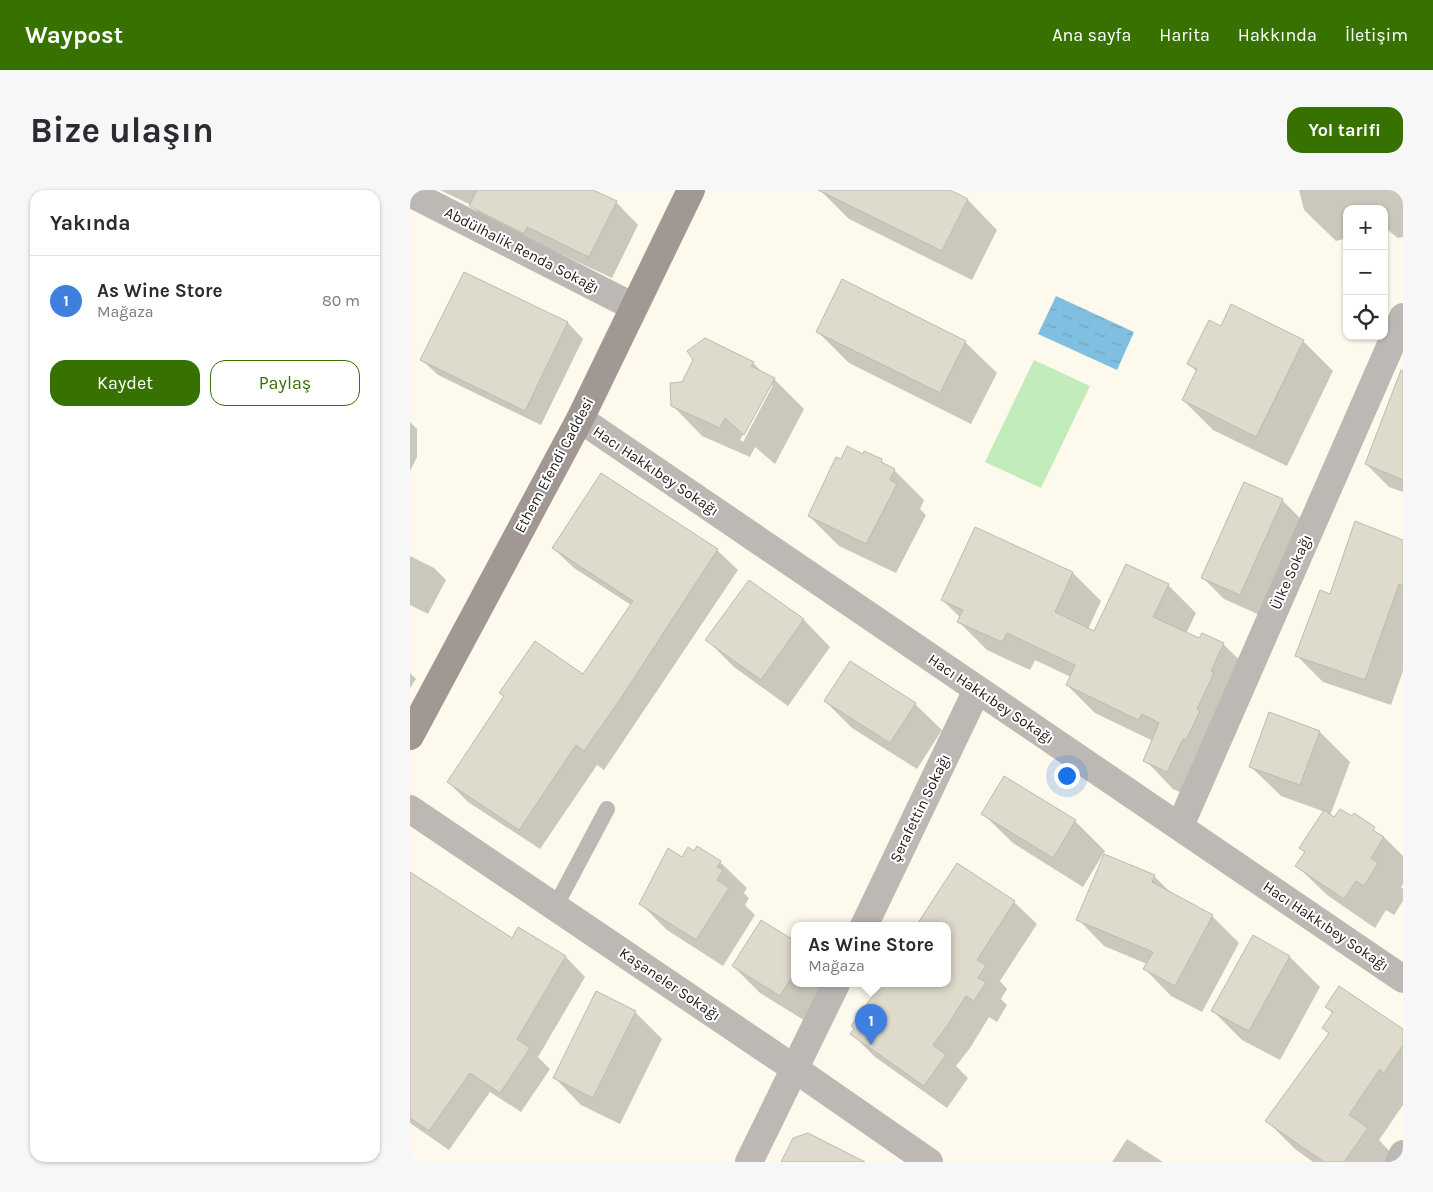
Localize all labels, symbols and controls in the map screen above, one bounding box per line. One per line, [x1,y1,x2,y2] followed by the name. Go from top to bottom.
[25,21,123,49] text: Waypost
[1052,24,1131,46] text: Ana sayfa
[1159,24,1210,46] text: Harita
[1238,24,1317,46] text: Hakkında
[1345,24,1408,46] text: İletişim
[1287,107,1403,153] button: Yol tarifi
[30,110,214,151] text: Bize ulaşın
[442,203,602,297] street label: Abdülhalik Renda Sokağı
[1343,205,1388,340] map controls
[1343,205,1388,250] button: +
[50,211,131,235] text: Yakında
[1343,250,1388,295] button: −
[97,280,223,302] text: As Wine Store
[63,291,69,310] text: 1
[322,291,360,310] text: 80 m
[1343,295,1388,340] button: locate
[97,302,154,321] text: Mağaza
[50,360,200,406] button: Kaydet
[210,360,360,406] button: Paylaş
[511,394,597,536] street label: Ethem Efendi Caddesi
[590,422,722,520] street label: Hacı Hakkıbey Sokağı
[1266,532,1316,612] street label: Ülke Sokağı
[925,650,1057,748] street label: Hacı Hakkıbey Sokağı
[886,751,954,865] street label: Şerafettin Sokağı
[1054,763,1080,789] your location
[1260,877,1392,975] street label: Hacı Hakkıbey Sokağı
[791,922,951,987] popup
[808,934,934,956] text: As Wine Store
[616,944,724,1024] street label: Kaşaneler Sokağı
[808,956,865,975] text: Mağaza
[855,1004,887,1045] pin: 1

